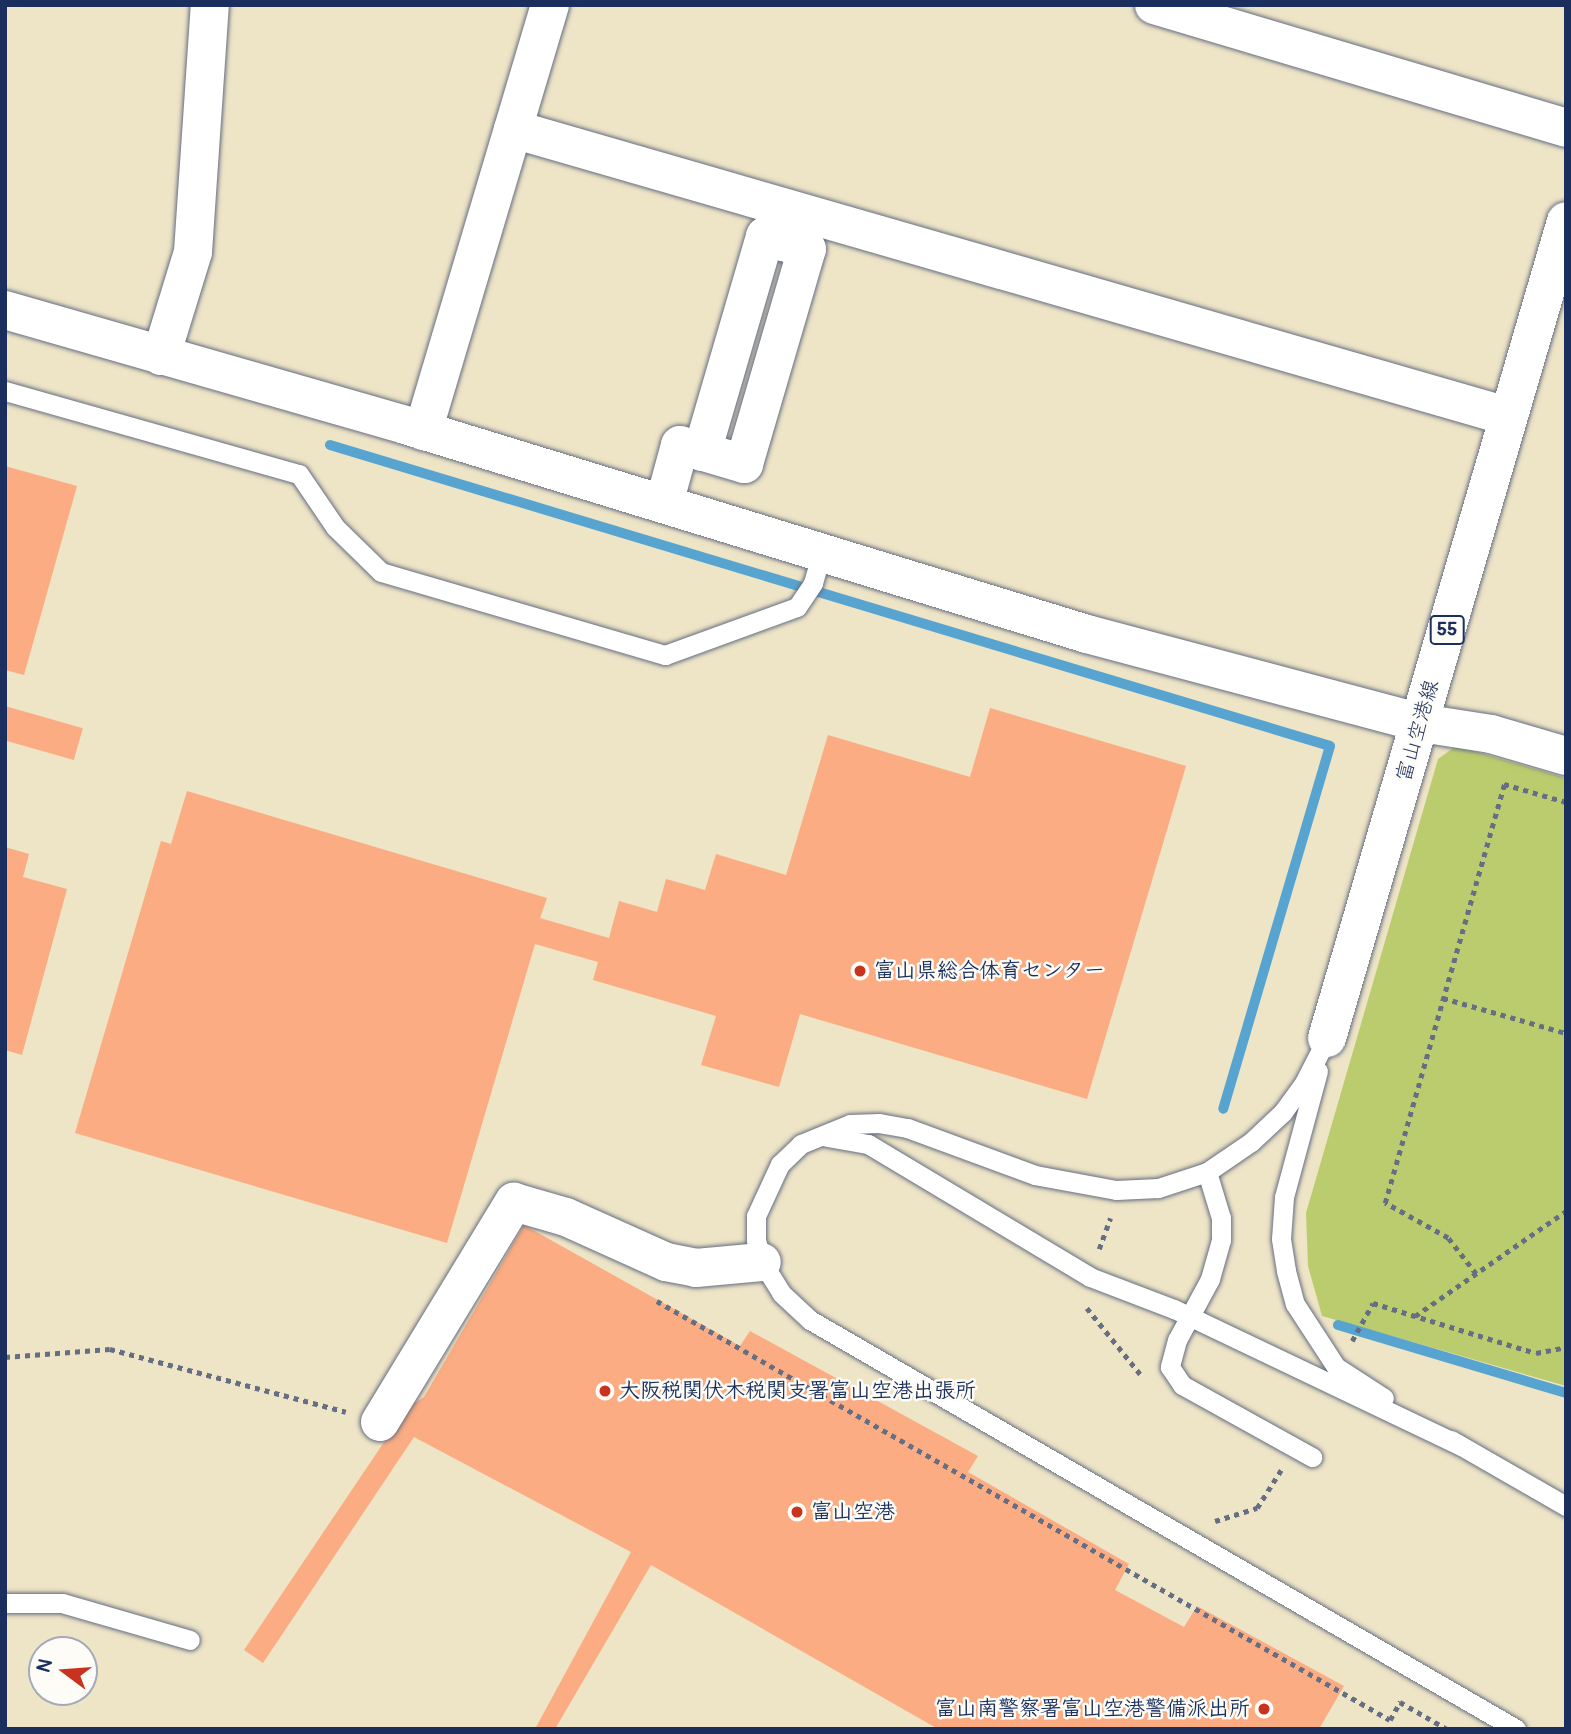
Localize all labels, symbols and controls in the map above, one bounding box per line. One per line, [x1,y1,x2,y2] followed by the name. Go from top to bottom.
[1430,614,1464,646] road number: 55
[1391,677,1445,785] street label: 富山空港線
[874,958,1105,984] place label: 富山県総合体育センター
[852,963,868,979] marker: 富山県総合体育センター
[619,1378,976,1404] place label: 大阪税関伏木税関支署富山空港出張所
[597,1383,613,1399] marker: 大阪税関伏木税関支署富山空港出張所
[811,1499,895,1525] place label: 富山空港
[789,1504,805,1520] marker: 富山空港
[28,1636,98,1706] north arrow
[31,1656,58,1675] text: N
[935,1696,1250,1722] place label: 富山南警察署富山空港警備派出所
[1256,1701,1272,1717] marker: 富山南警察署富山空港警備派出所

